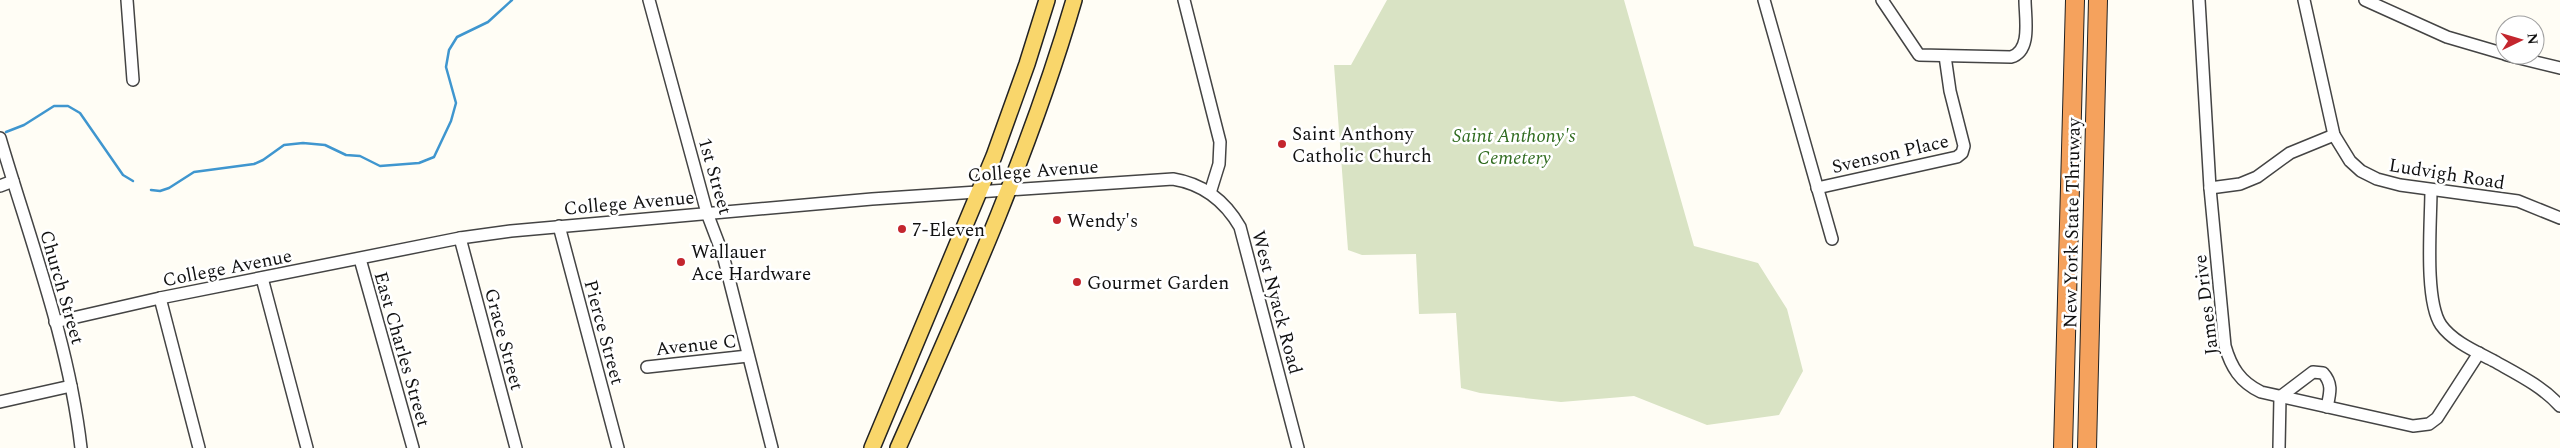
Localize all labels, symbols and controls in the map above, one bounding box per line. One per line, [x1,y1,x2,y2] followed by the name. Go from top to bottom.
[2495,15,2545,65] north arrow
[2521,32,2543,46] text: N
[2056,117,2089,329] street label: New York State Thruway
[1292,120,1432,171] place label: Saint Anthony Catholic Church
[1453,122,1576,173] park label: Saint Anthony's Cemetery
[1829,127,1952,182] street label: Svenson Place
[690,135,739,219] street label: 1st Street
[1276,138,1288,150] marker: Saint Anthony Catholic Church
[2387,151,2507,198] street label: Ludvigh Road
[967,152,1100,191] street label: College Avenue
[562,183,696,224] street label: College Avenue
[1067,207,1138,236] place label: Wendy's
[1051,214,1063,226] marker: Wendy's
[912,216,985,245] place label: 7-Eleven
[896,223,908,235] marker: 7-Eleven
[31,227,92,348] street label: Church Street
[1243,227,1310,378] street label: West Nyack Road
[691,238,811,289] place label: Wallauer Ace Hardware
[160,242,294,295] street label: College Avenue
[2186,253,2227,357] street label: James Drive
[675,256,687,268] marker: Wallauer Ace Hardware
[366,268,438,431] street label: East Charles Street
[1087,269,1229,298] place label: Gourmet Garden
[1071,276,1083,288] marker: Gourmet Garden
[576,277,632,388] street label: Pierce Street
[476,285,531,394] street label: Grace Street
[654,327,738,364] street label: Avenue C

